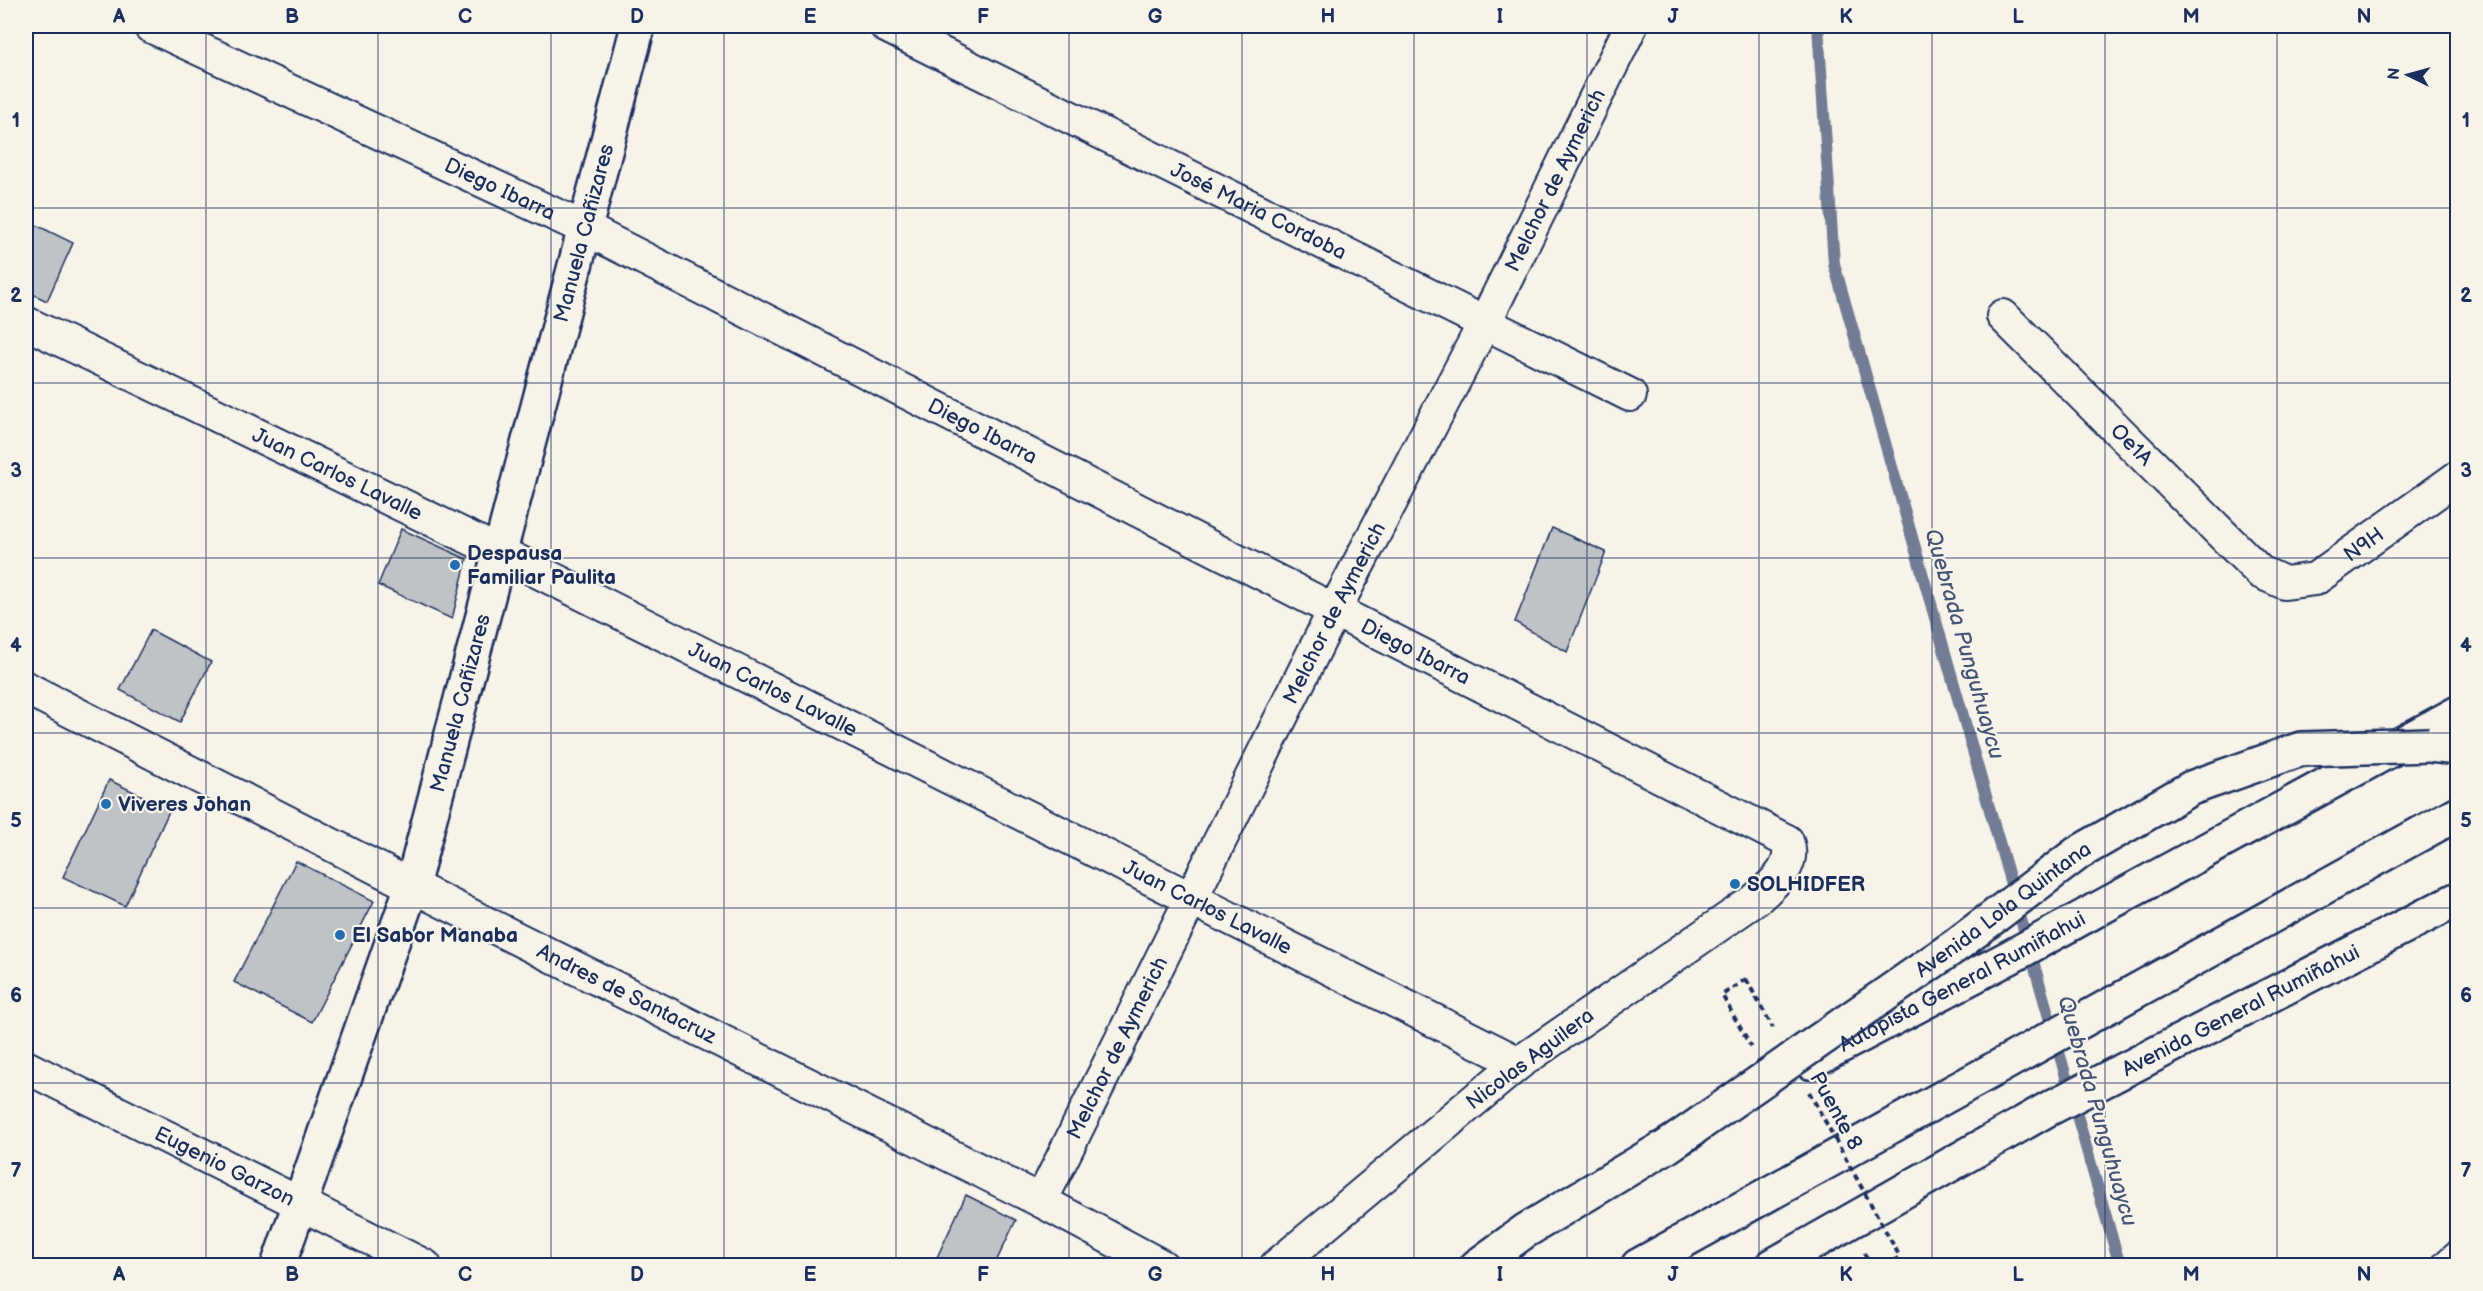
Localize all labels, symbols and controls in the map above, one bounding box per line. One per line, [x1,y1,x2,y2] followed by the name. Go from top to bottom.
[112,5,126,29] text: A
[285,5,299,29] text: B
[458,5,472,29] text: C
[630,5,644,29] text: D
[804,5,817,29] text: E
[977,5,989,29] text: F
[1148,5,1163,29] text: G
[1321,5,1335,29] text: H
[1497,5,1503,29] text: I
[1668,5,1680,29] text: J
[1839,5,1853,29] text: K
[2012,5,2024,29] text: L
[2182,5,2200,29] text: M
[2356,5,2372,29] text: N
[2378,45,2438,105] north arrow
[2385,67,2405,81] text: N
[1499,85,1611,276] street label: Melchor de Aymerich
[12,109,20,133] text: 1
[2462,109,2470,133] text: 1
[548,141,619,325] street label: Manuela Cañizares
[441,152,559,225] street label: Diego Ibarra
[1167,157,1351,265] street label: José Maria Cordoba
[10,284,22,308] text: 2
[2460,284,2472,308] text: 2
[924,393,1041,469] street label: Diego Ibarra
[2106,418,2158,471] street label: Oe1A
[248,422,426,526] street label: Juan Carlos Lavalle
[10,459,22,483] text: 3
[2460,459,2472,483] text: 3
[1277,518,1391,708] street label: Melchor de Aymerich
[2339,522,2388,567] street label: N9H
[1918,526,2010,762] water label: Quebrada Punguhuaycu
[467,541,616,590] place label: Despausa Familiar Paulita
[448,558,462,572] marker: Despausa Familiar Paulita
[425,611,495,795] street label: Manuela Cañizares
[1357,613,1474,690] street label: Diego Ibarra
[10,634,22,658] text: 4
[2460,634,2472,658] text: 4
[684,636,862,742] street label: Juan Carlos Lavalle
[118,792,251,817] place label: Viveres Johan
[99,797,113,811] marker: Viveres Johan
[10,809,22,833] text: 5
[2460,809,2472,833] text: 5
[1910,836,2095,982] street label: Avenida Lola Quintana
[1119,854,1296,960] street label: Juan Carlos Lavalle
[1747,872,1865,897] place label: SOLHIDFER
[1728,877,1742,891] marker: SOLHIDFER
[1834,906,2090,1057] street label: Autopista General Rumiñahui
[352,923,518,948] place label: El Sabor Manaba
[333,928,347,942] marker: El Sabor Manaba
[533,938,721,1049] street label: Andres de Santacruz
[2118,939,2364,1082] street label: Avenida General Rumiñahui
[1061,952,1173,1143] street label: Melchor de Aymerich
[10,984,22,1008] text: 6
[2460,984,2472,1008] text: 6
[2051,993,2143,1229] water label: Quebrada Punguhuaycu
[1461,1003,1599,1115] street label: Nicolas Aguilera
[1804,1068,1868,1154] street label: Puente 8
[151,1121,299,1211] street label: Eugenio Garzon
[10,1159,22,1183] text: 7
[2460,1159,2472,1183] text: 7
[112,1263,126,1287] text: A
[285,1263,299,1287] text: B
[458,1263,472,1287] text: C
[630,1263,644,1287] text: D
[804,1263,817,1287] text: E
[977,1263,989,1287] text: F
[1148,1263,1163,1287] text: G
[1321,1263,1335,1287] text: H
[1497,1263,1503,1287] text: I
[1668,1263,1680,1287] text: J
[1839,1263,1853,1287] text: K
[2012,1263,2024,1287] text: L
[2182,1263,2200,1287] text: M
[2356,1263,2372,1287] text: N

